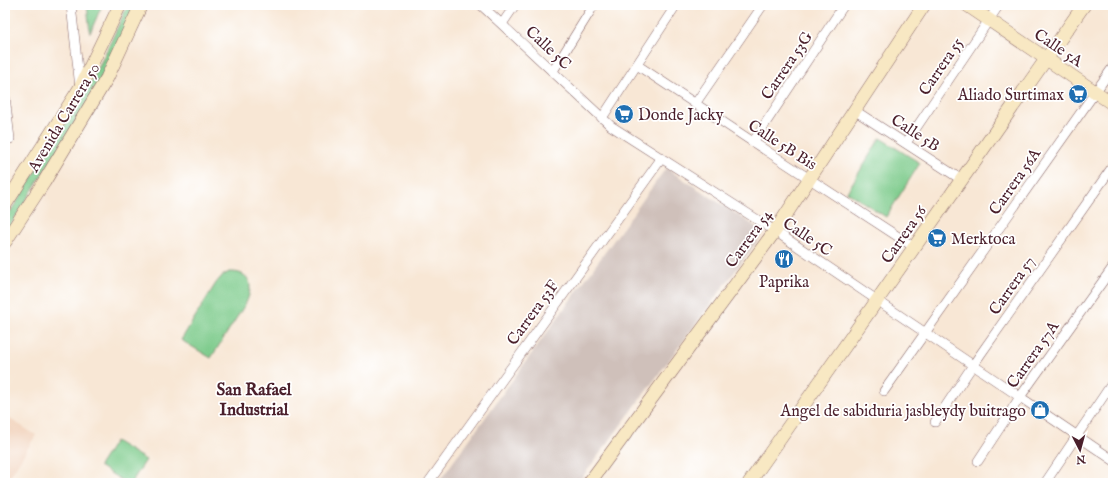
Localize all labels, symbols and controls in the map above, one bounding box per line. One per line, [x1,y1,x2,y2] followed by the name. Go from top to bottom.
[521,22,575,75] street label: Calle 5C
[1030,25,1087,73] street label: Calle 5A
[757,28,818,104] street label: Carrera 53G
[915,34,968,100] street label: Carrera 55
[24,60,105,177] street label: Avenida Carrera 50
[1067,83,1089,105] supermarket icon: Aliado Surtimax
[957,86,1064,106] place label: Aliado Surtimax
[613,103,635,125] supermarket icon: Donde Jacky
[638,106,724,126] place label: Donde Jacky
[887,111,943,157] street label: Calle 5B
[744,116,820,176] street label: Calle 5B Bis
[985,144,1047,219] street label: Carrera 56A
[877,202,932,268] street label: Carrera 56
[722,206,778,272] street label: Carrera 54
[778,214,835,261] street label: Calle 5C
[926,227,948,249] supermarket icon: Merktoca
[951,230,1016,250] place label: Merktoca
[773,248,795,270] restaurant icon: Paprika
[985,253,1040,319] street label: Carrera 57
[759,273,809,293] place label: Paprika
[503,277,564,350] street label: Carrera 53F
[1003,317,1065,393] street label: Carrera 57A
[217,380,292,421] district label: San Rafael Industrial
[1029,399,1051,421] shop icon: Angel de sabiduria jasbleydy buitrago
[779,402,1026,422] place label: Angel de sabiduria jasbleydy buitrago
[1060,430,1100,470] north arrow
[1075,451,1087,466] text: N

